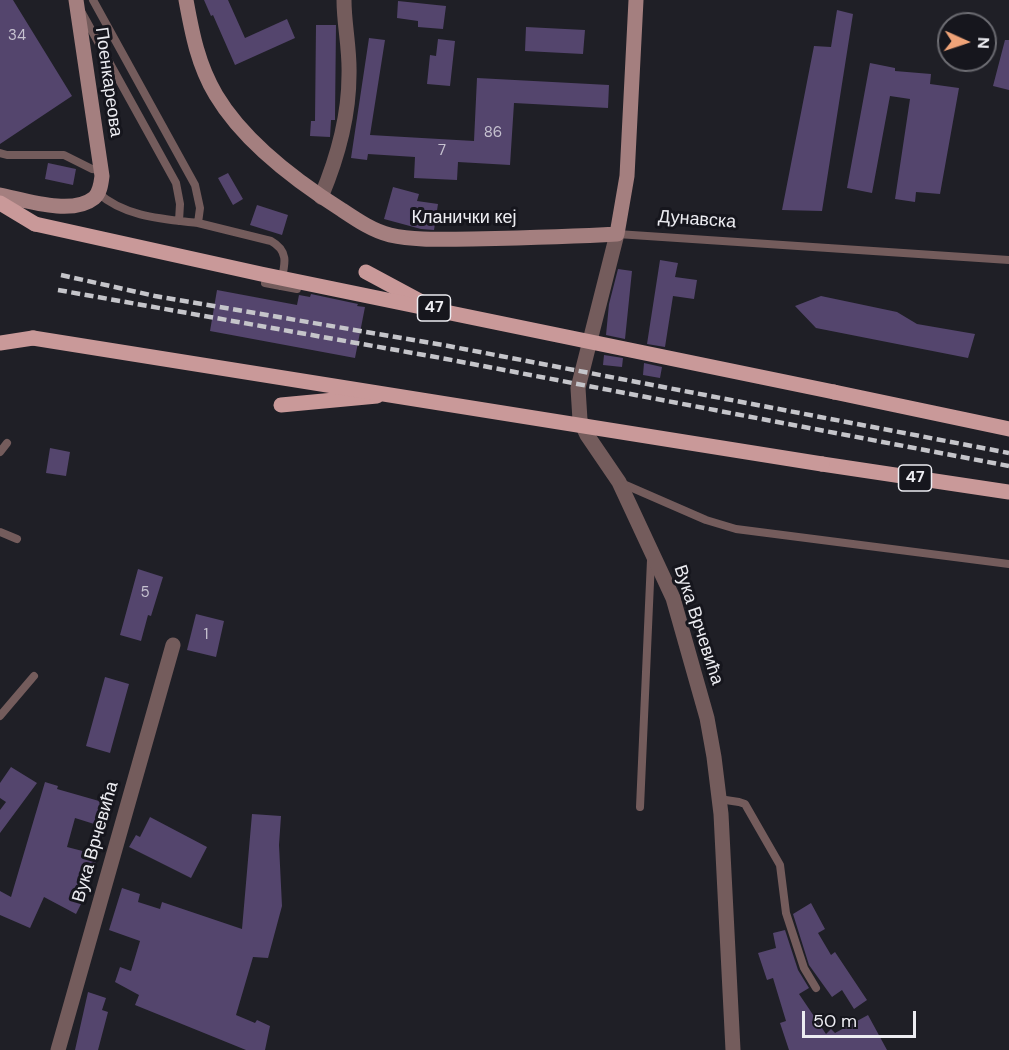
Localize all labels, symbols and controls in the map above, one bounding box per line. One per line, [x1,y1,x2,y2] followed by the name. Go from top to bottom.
[937,12,997,72] north arrow
[90,26,126,138] street label: Поенкареова
[8,27,26,45] house number: 34
[973,36,994,49] text: N
[484,124,502,142] house number: 86
[438,142,446,160] house number: 7
[657,206,737,234] street label: Дунавска
[411,207,517,229] street label: Кланички кеј
[418,295,450,321] road number: 47
[898,465,932,491] road number: 47
[668,562,728,688] street label: Вука Врчевића
[140,584,150,602] house number: 5
[204,626,208,644] house number: 1
[68,779,124,905] street label: Вука Врчевића
[805,999,919,1037] scale bar
[813,1009,857,1033] text: 50 m

